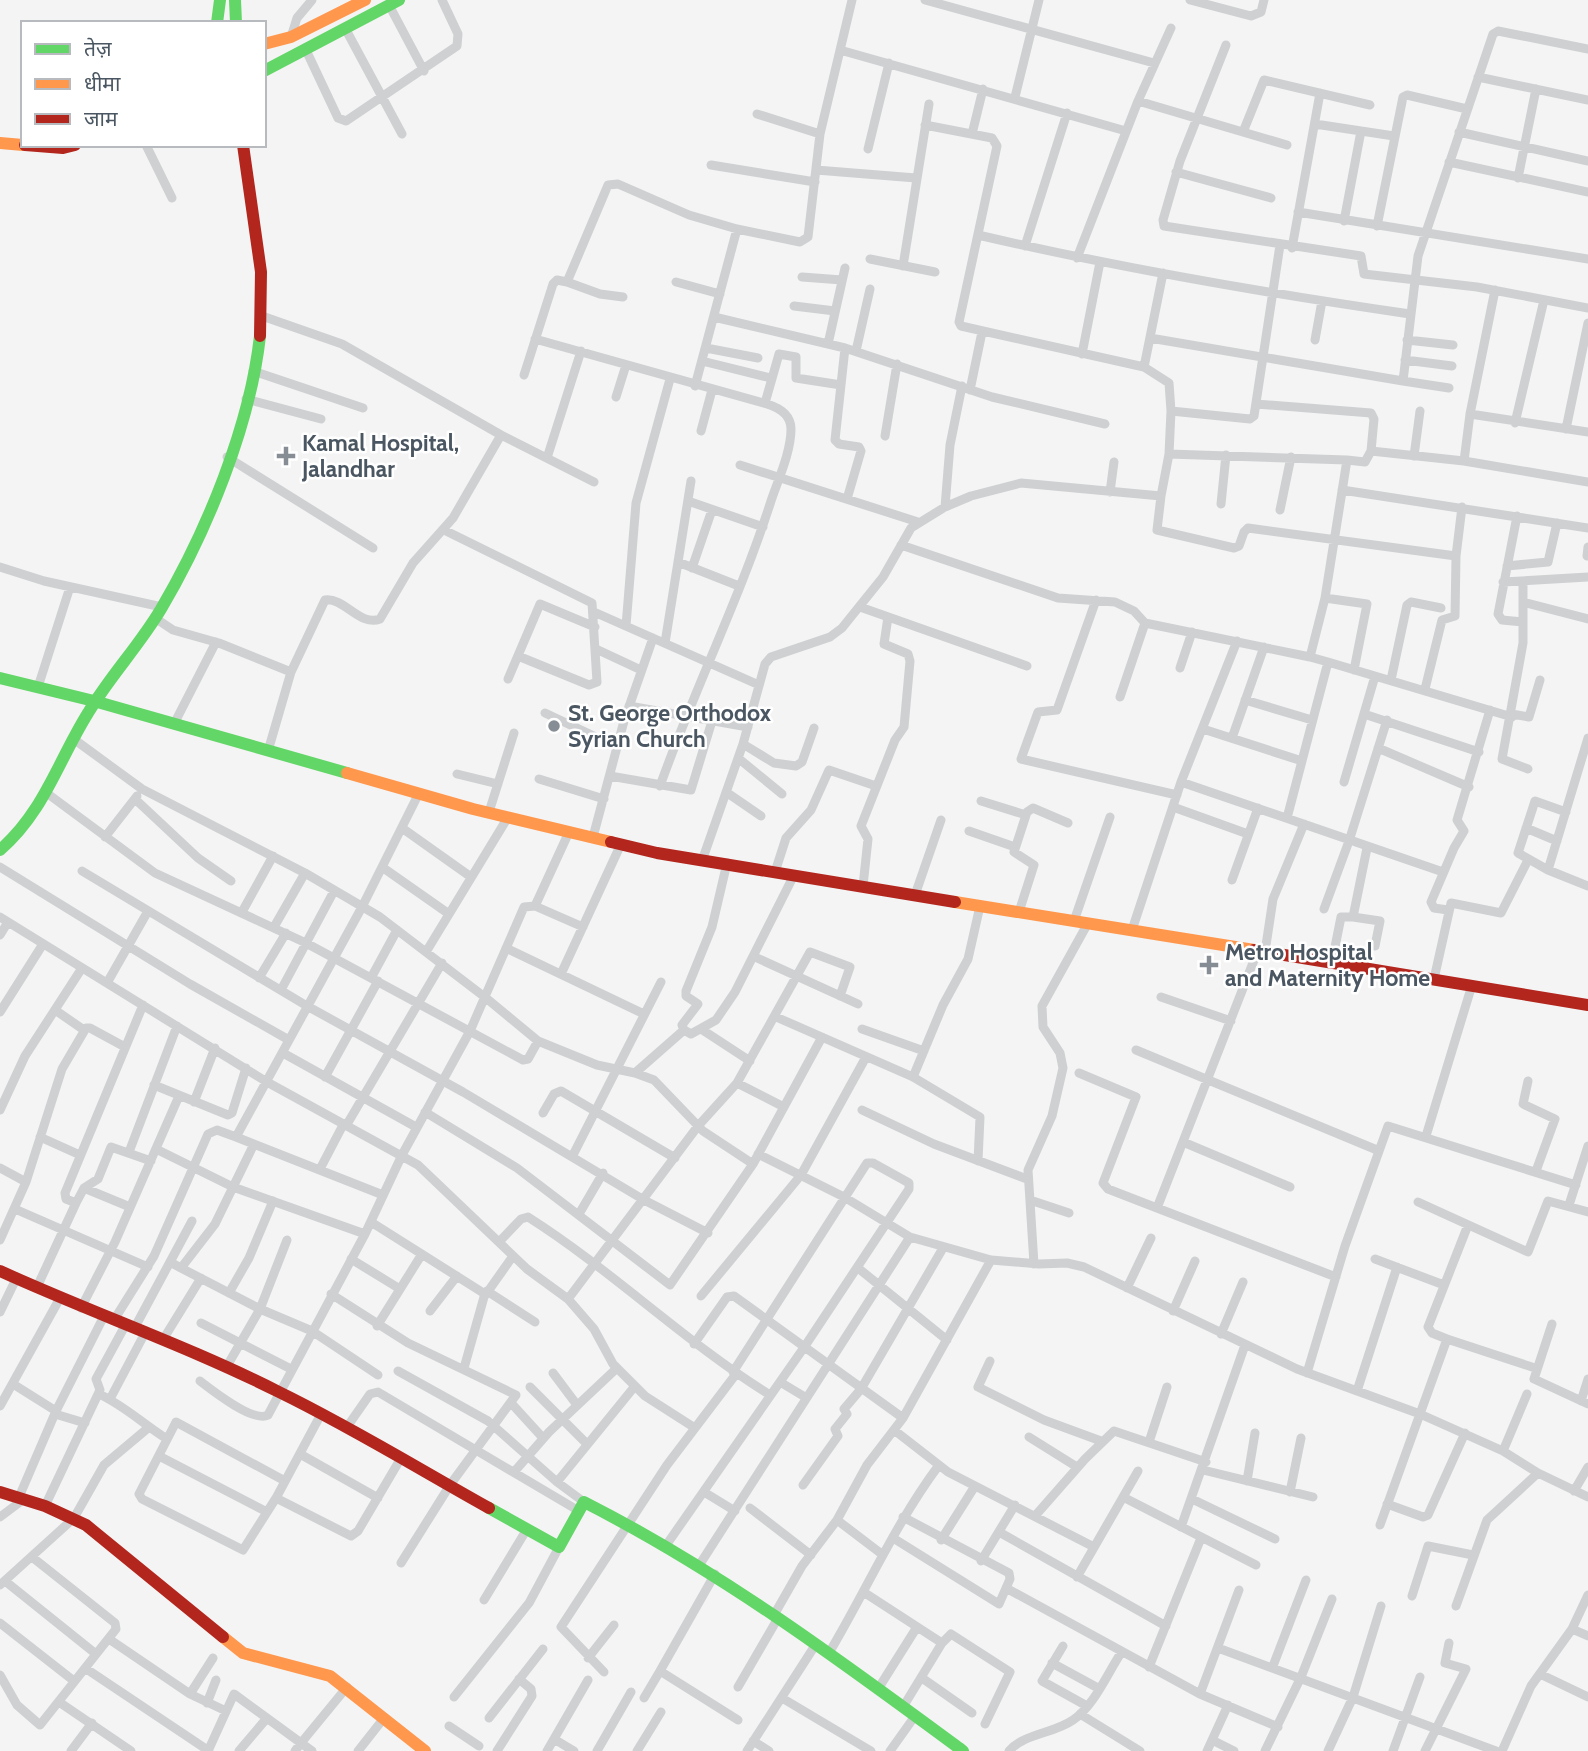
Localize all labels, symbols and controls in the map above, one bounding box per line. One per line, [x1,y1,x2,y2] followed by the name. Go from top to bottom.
[21,21,266,147] legend
[84,36,112,61] text: तेज़
[84,71,121,96] text: धीमा
[84,106,118,131] text: जाम
[301,429,459,483] place label: Kamal Hospital, Jalandhar
[276,446,296,466] marker: Kamal Hospital, Jalandhar
[568,699,772,753] place label: St. George Orthodox Syrian Church
[546,718,562,734] marker: St. George Orthodox Syrian Church
[1225,938,1430,992] place label: Metro Hospital and Maternity Home
[1199,955,1219,975] marker: Metro Hospital and Maternity Home

